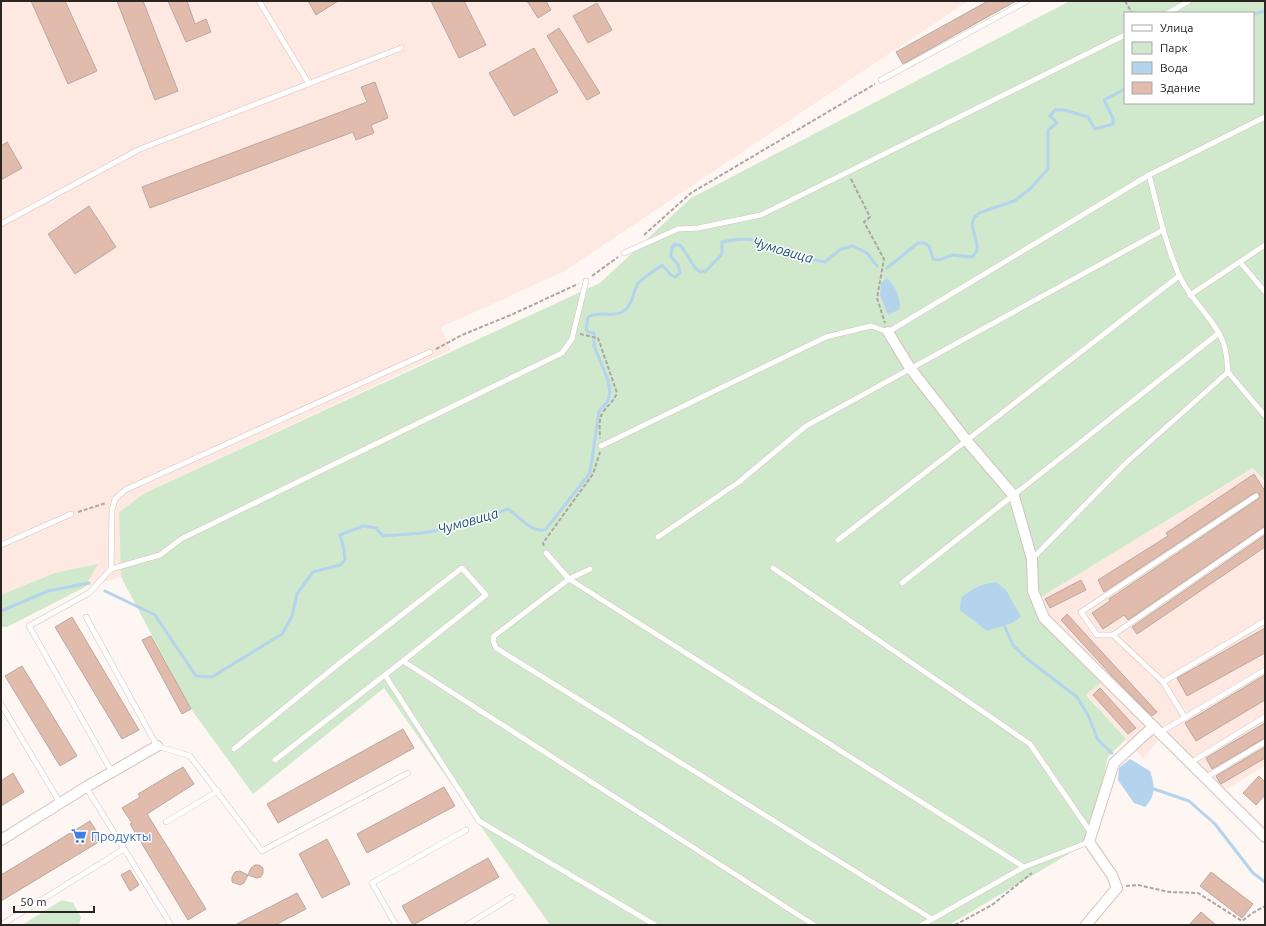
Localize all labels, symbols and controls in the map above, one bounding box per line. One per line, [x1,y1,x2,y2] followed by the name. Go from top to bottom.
[1124,12,1254,104] legend
[1160,21,1193,34] text: Улица
[1160,41,1188,54] text: Парк
[1160,61,1188,74] text: Вода
[1160,81,1201,94] text: Здание
[751,234,815,266] water label: Чумовица
[436,505,500,537] water label: Чумовица
[70,827,88,845] supermarket icon: Продукты
[91,829,152,843] place label: Продукты
[14,888,94,914] scale bar
[20,895,47,908] text: 50 m

